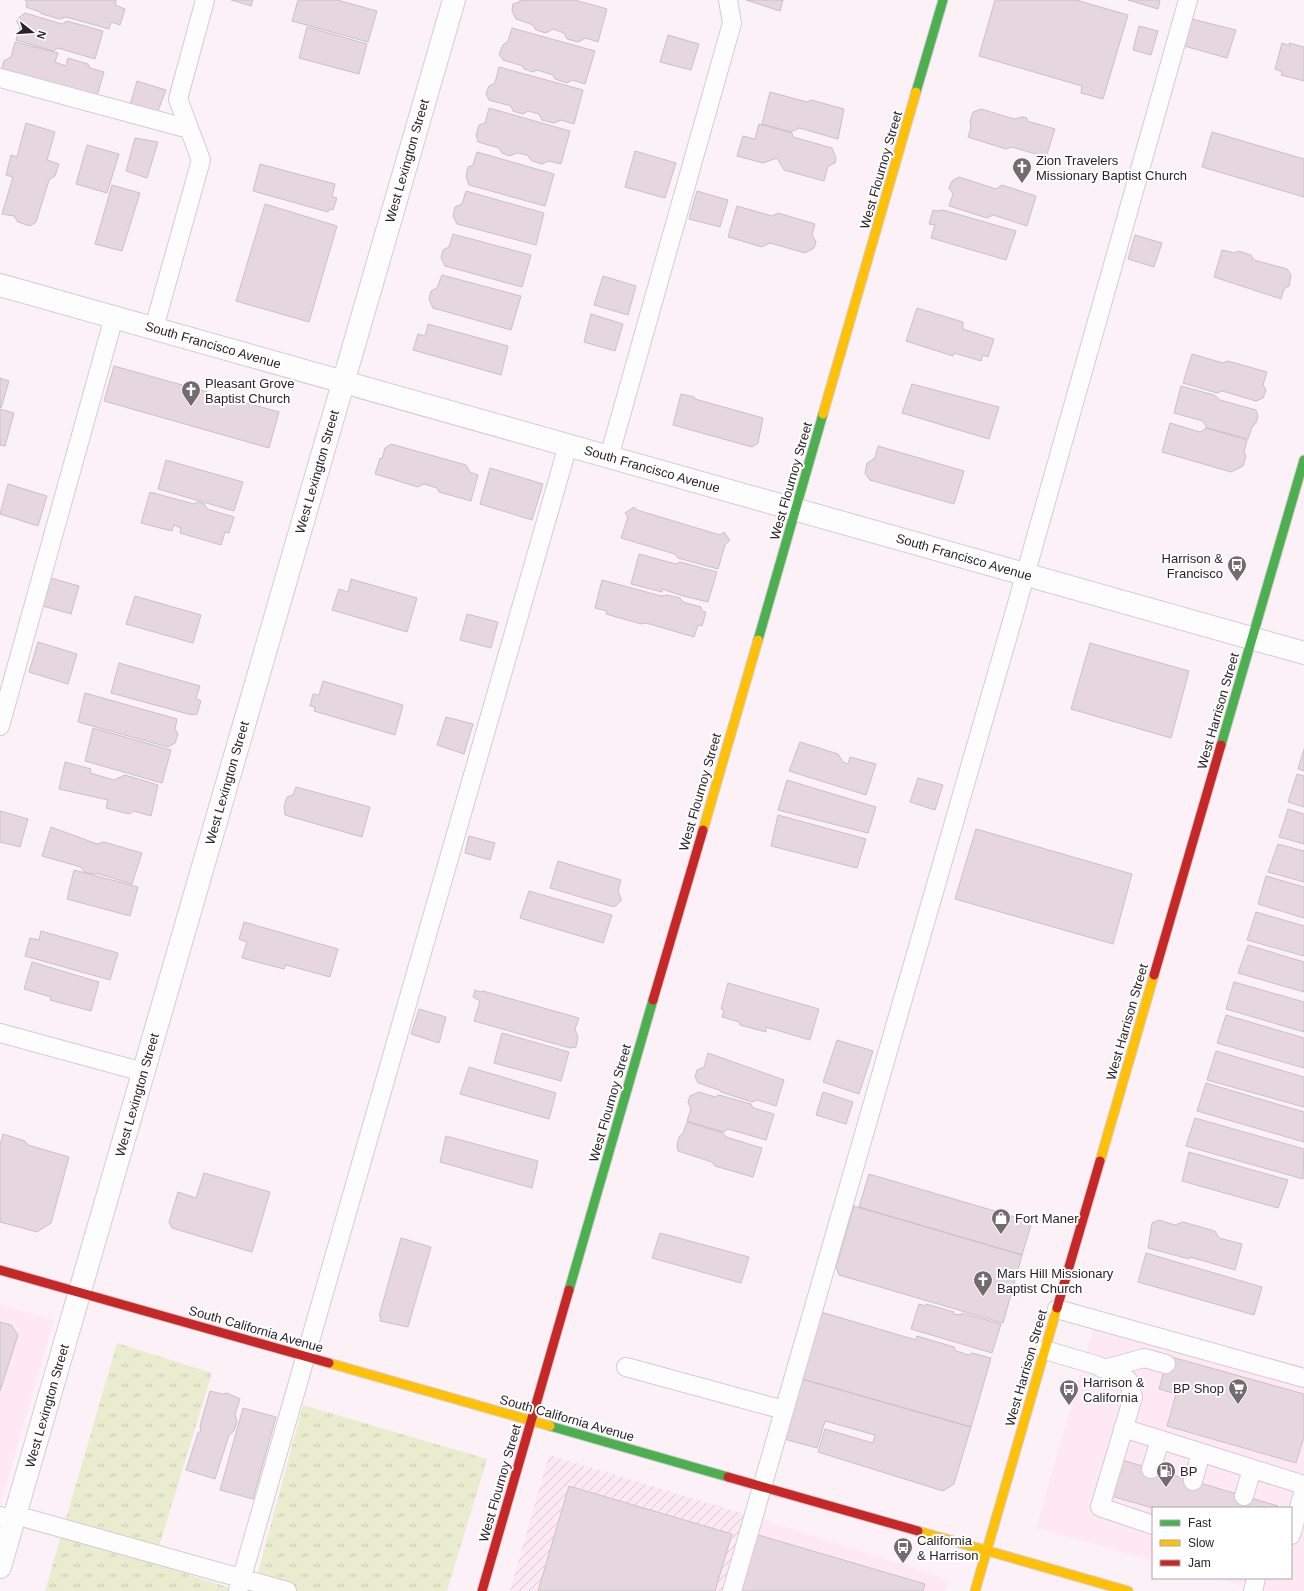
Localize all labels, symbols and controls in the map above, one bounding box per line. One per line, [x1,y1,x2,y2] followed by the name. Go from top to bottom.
[12,12,52,52] north arrow
[35,29,48,41] text: N
[382,97,432,224] street label: West Lexington Street
[857,109,905,231] street label: West Flournoy Street
[1036,153,1187,183] place label: Zion Travelers Missionary Baptist Church
[1011,156,1033,184] church icon: Zion Travelers Missionary Baptist Church
[143,318,283,372] street label: South Francisco Avenue
[205,376,295,406] place label: Pleasant Grove Baptist Church
[180,379,202,407] church icon: Pleasant Grove Baptist Church
[292,408,342,535] street label: West Lexington Street
[767,420,815,542] street label: West Flournoy Street
[582,442,722,496] street label: South Francisco Avenue
[894,530,1034,584] street label: South Francisco Avenue
[1162,551,1223,581] place label: Harrison & Francisco
[1226,554,1248,582] bus stop icon: Harrison & Francisco
[1194,651,1242,771] street label: West Harrison Street
[202,719,252,846] street label: West Lexington Street
[676,731,724,853] street label: West Flournoy Street
[1103,962,1151,1082] street label: West Harrison Street
[112,1031,162,1158] street label: West Lexington Street
[586,1042,634,1164] street label: West Flournoy Street
[990,1207,1012,1235] shop icon: Fort Maner
[1015,1211,1079,1226] place label: Fort Maner
[997,1266,1114,1296] place label: Mars Hill Missionary Baptist Church
[972,1269,994,1297] church icon: Mars Hill Missionary Baptist Church
[187,1303,325,1355] street label: South California Avenue
[1002,1308,1050,1428] street label: West Harrison Street
[22,1342,72,1469] street label: West Lexington Street
[1083,1375,1145,1405] place label: Harrison & California
[1227,1377,1249,1405] supermarket icon: BP Shop
[1058,1378,1080,1406] bus stop icon: Harrison & California
[1173,1381,1224,1396] place label: BP Shop
[498,1392,636,1444] street label: South California Avenue
[476,1422,524,1544] street label: West Flournoy Street
[1155,1460,1177,1488] fuel station icon: BP
[1180,1464,1197,1479] place label: BP
[1152,1507,1292,1579] legend
[1188,1516,1212,1530] text: Fast
[917,1533,978,1563] place label: California & Harrison
[892,1536,914,1564] bus stop icon: California & Harrison
[1188,1536,1214,1550] text: Slow
[1188,1556,1211,1570] text: Jam

